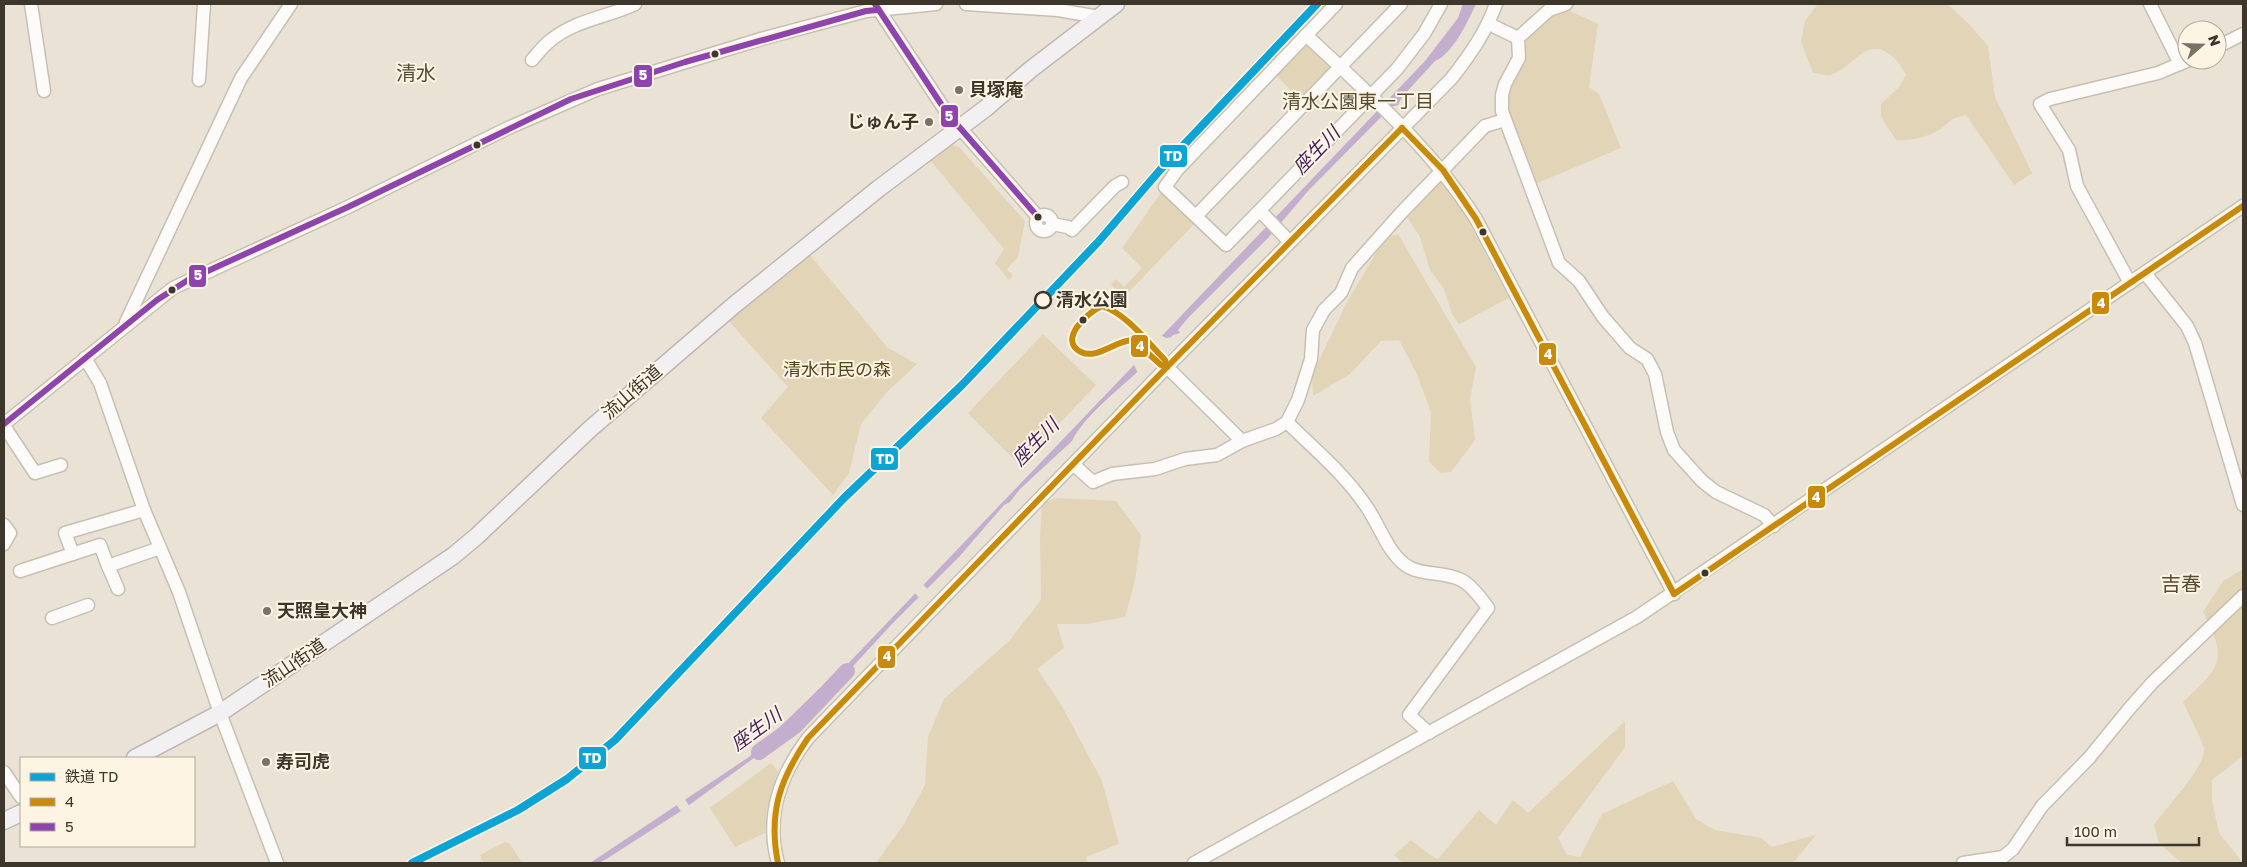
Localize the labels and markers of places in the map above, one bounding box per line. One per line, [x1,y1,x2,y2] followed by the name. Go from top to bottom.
[710,49,720,59] unlabelled marker
[969,78,1023,100] place label: 貝塚庵
[953,84,965,96] marker: 貝塚庵
[847,110,919,132] place label: じゅん子
[923,116,935,128] marker: じゅん子
[472,140,482,150] unlabelled marker
[1033,212,1043,222] unlabelled marker
[1478,227,1488,237] unlabelled marker
[167,285,177,295] unlabelled marker
[1056,288,1128,310] place label: 清水公園
[1034,291,1052,309] marker: 清水公園
[1078,315,1088,325] unlabelled marker
[1700,568,1710,578] unlabelled marker
[277,599,367,621] place label: 天照皇大神
[261,605,273,617] marker: 天照皇大神
[276,750,330,772] place label: 寿司虎
[260,756,272,768] marker: 寿司虎

